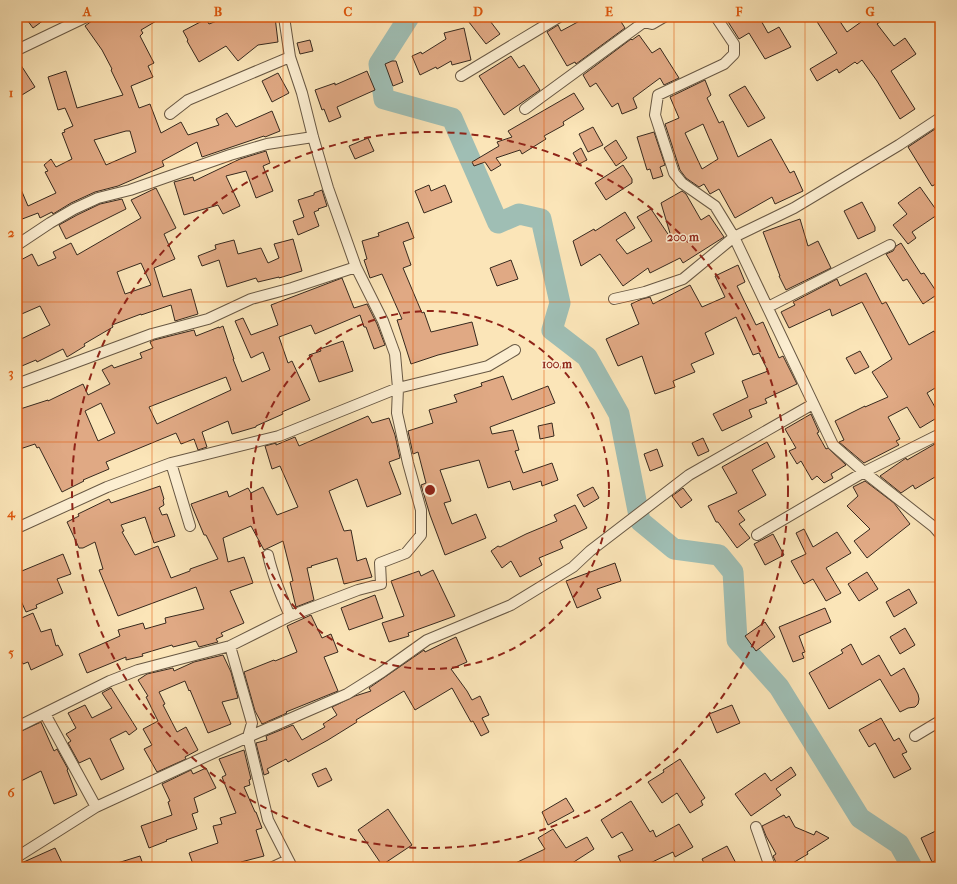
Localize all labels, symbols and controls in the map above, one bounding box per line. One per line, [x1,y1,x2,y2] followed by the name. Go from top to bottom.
[82,4,92,19] text: A
[214,4,223,19] text: B
[344,4,353,19] text: C
[473,4,483,19] text: D
[605,4,613,19] text: E
[735,4,743,19] text: F
[865,4,875,19] text: G
[9,85,14,100] text: 1
[8,225,15,240] text: 2
[667,230,700,244] text: 200 m
[542,357,573,371] text: 100 m
[8,365,14,381] text: 3
[423,483,437,497] centre of rings
[6,505,16,521] text: 4
[8,645,14,660] text: 5
[7,785,15,800] text: 6

